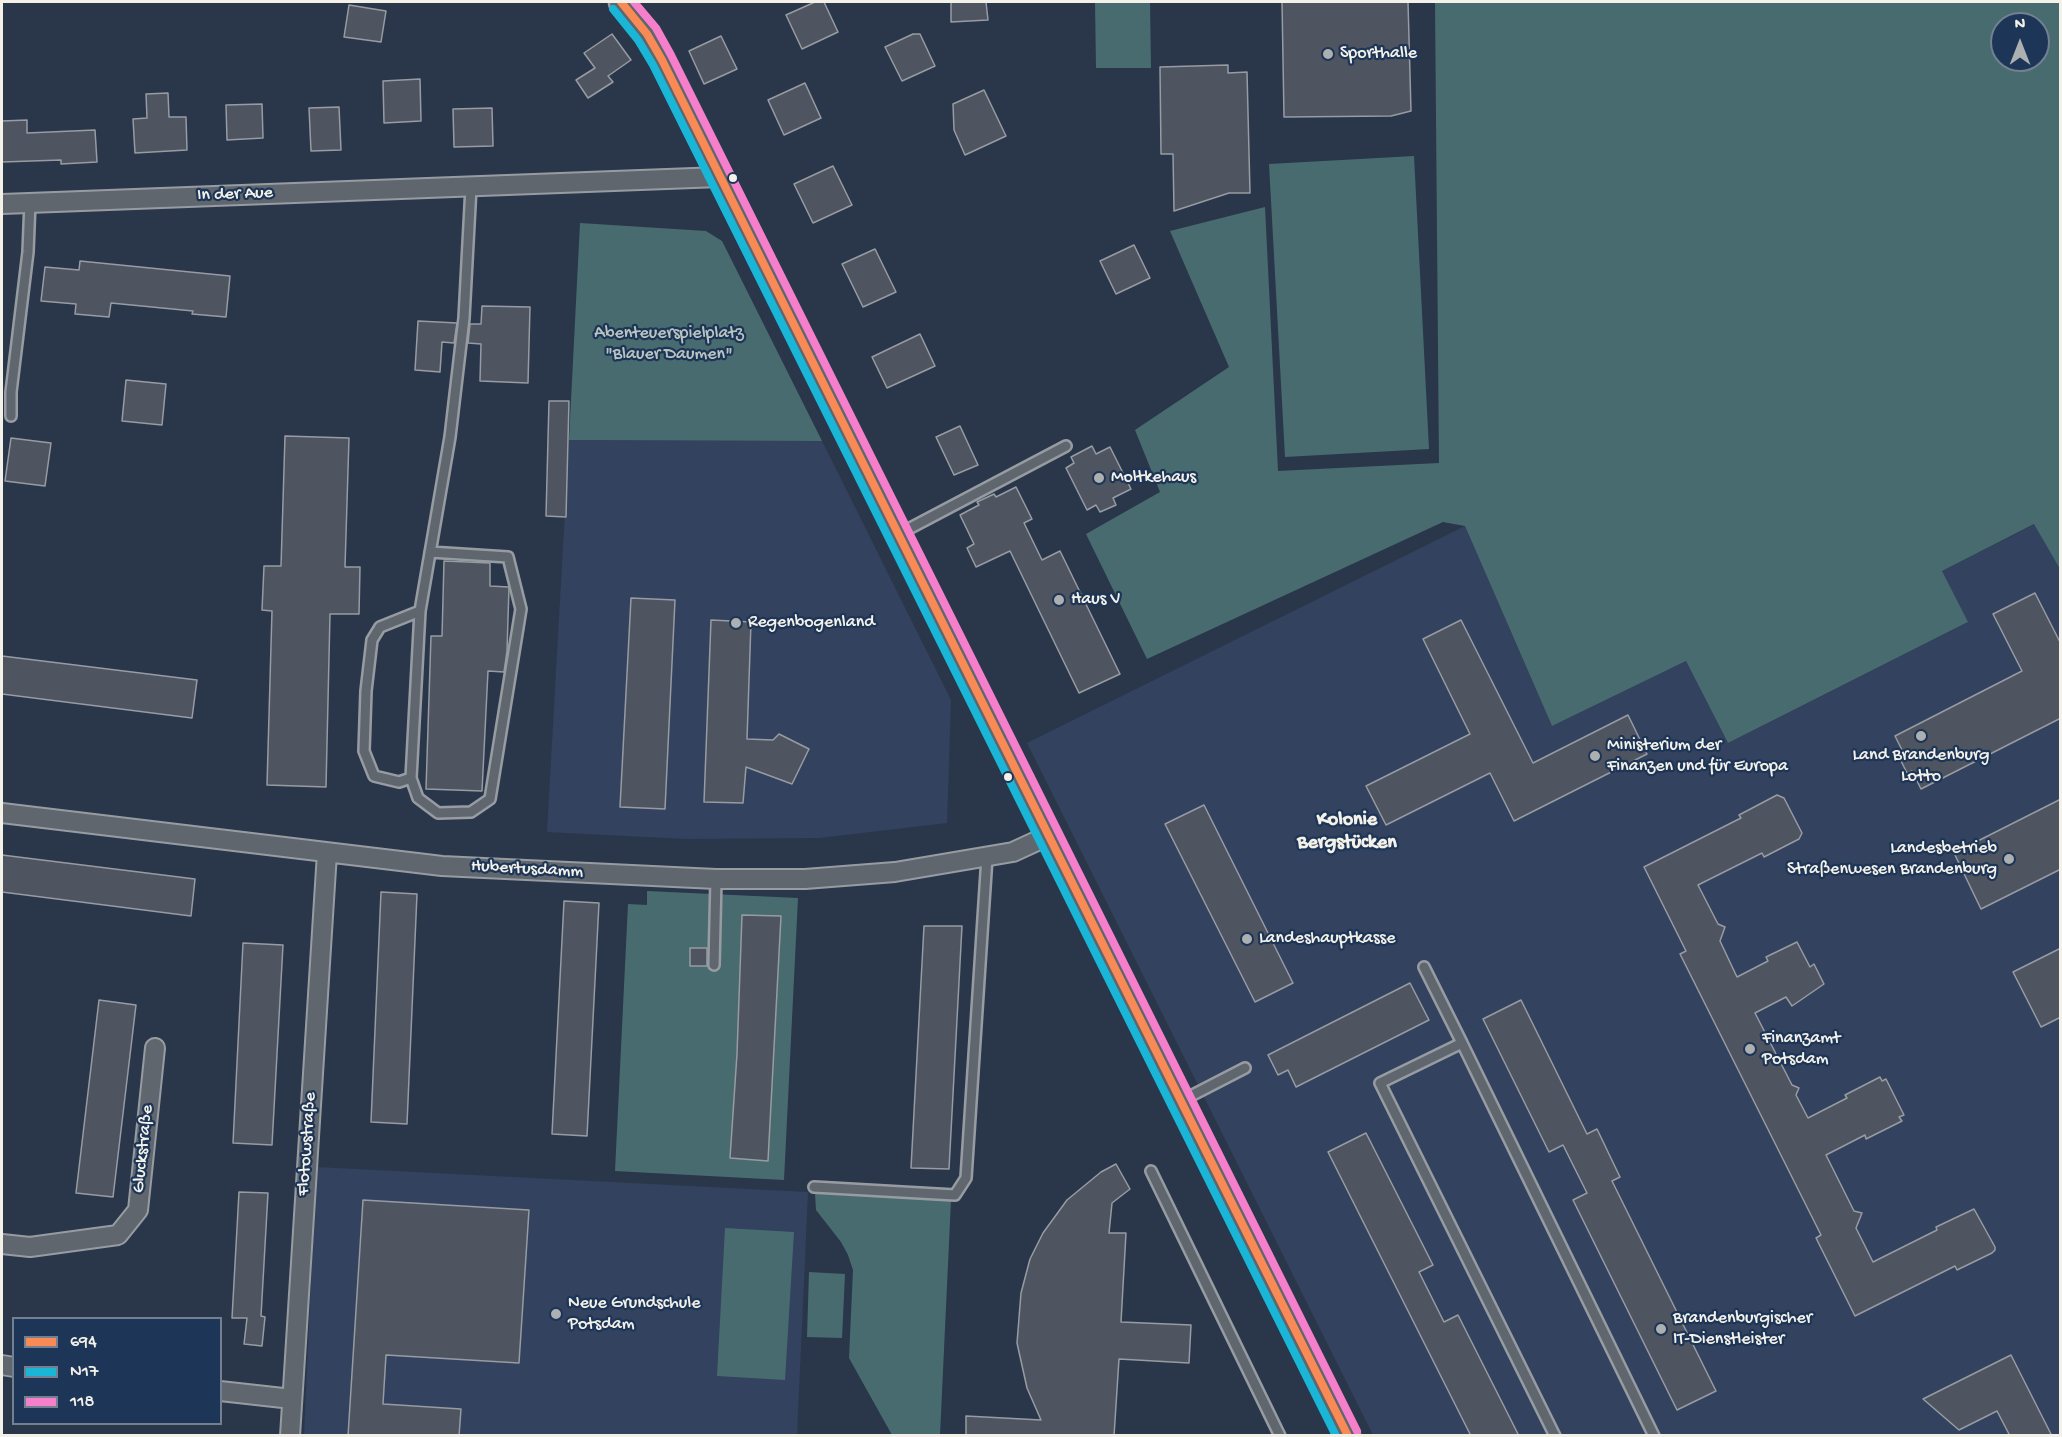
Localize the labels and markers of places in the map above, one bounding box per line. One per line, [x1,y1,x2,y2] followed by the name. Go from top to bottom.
[1340,43,1417,65] place label: Sporthalle
[1321,47,1335,61] marker: Sporthalle
[727,172,739,184] unlabelled marker
[1111,467,1196,489] place label: Moltkehaus
[1092,471,1106,485] marker: Moltkehaus
[1071,589,1121,611] place label: Haus V
[1052,593,1066,607] marker: Haus V
[748,612,875,634] place label: Regenbogenland
[729,616,743,630] marker: Regenbogenland
[1914,729,1928,743] marker: Land Brandenburg Lotto
[1607,735,1788,777] place label: Ministerium der Finanzen und für Europa
[1852,745,1990,788] place label: Land Brandenburg Lotto
[1588,749,1602,763] marker: Ministerium der Finanzen und für Europa
[1002,771,1014,783] unlabelled marker
[1787,838,1997,880] place label: Landesbetrieb Straßenwesen Brandenburg
[2002,852,2016,866] marker: Landesbetrieb Straßenwesen Brandenburg
[1259,928,1395,950] place label: Landeshauptkasse
[1240,932,1254,946] marker: Landeshauptkasse
[1762,1028,1840,1070] place label: Finanzamt Potsdam
[1743,1042,1757,1056] marker: Finanzamt Potsdam
[568,1293,700,1336] place label: Neue Grundschule Potsdam
[549,1307,563,1321] marker: Neue Grundschule Potsdam
[1673,1308,1812,1350] place label: Brandenburgischer IT-Dienstleister
[1654,1322,1668,1336] marker: Brandenburgischer IT-Dienstleister

